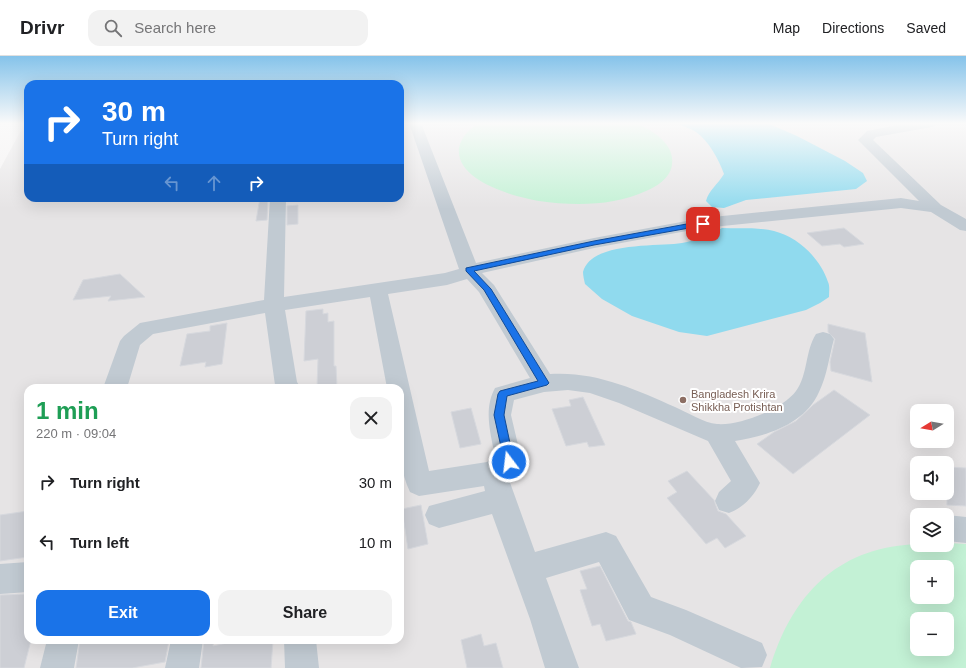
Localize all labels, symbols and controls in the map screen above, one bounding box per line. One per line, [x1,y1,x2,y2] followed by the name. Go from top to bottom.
[88,10,368,46] search box
[20,17,64,38] text: Drivr
[102,17,124,39] icon: search
[134,19,216,36] text: Search here
[773,20,800,36] text: Map
[822,20,884,36] text: Directions
[906,20,946,36] text: Saved
[36,96,88,148] icon: right
[102,96,166,127] text: 30 m
[102,129,178,149] text: Turn right
[161,172,183,194] icon: left
[203,172,225,194] icon: ahead
[245,172,267,194] icon: right
[686,207,720,241] pin
[692,213,714,235] icon: arrive
[691,388,783,413] place label: Bangladesh Krira Shikkha Protishtan
[678,395,688,405] marker: Bangladesh Krira Shikkha Protishtan
[36,397,99,424] text: 1 min
[350,397,392,439] button: close
[910,404,954,448] north arrow
[910,404,954,656] map controls
[36,426,116,441] text: 220 m · 09:04
[488,441,530,483] position arrow
[910,456,954,500] button: sound
[36,471,58,493] icon: right
[70,474,140,491] text: Turn right
[359,474,392,491] text: 30 m
[910,508,954,552] button: layers
[36,531,58,553] icon: left
[70,534,129,551] text: Turn left
[359,534,392,551] text: 10 m
[910,560,954,604] button: +
[36,590,210,636] button: Exit
[218,590,392,636] button: Share
[910,612,954,656] button: −

